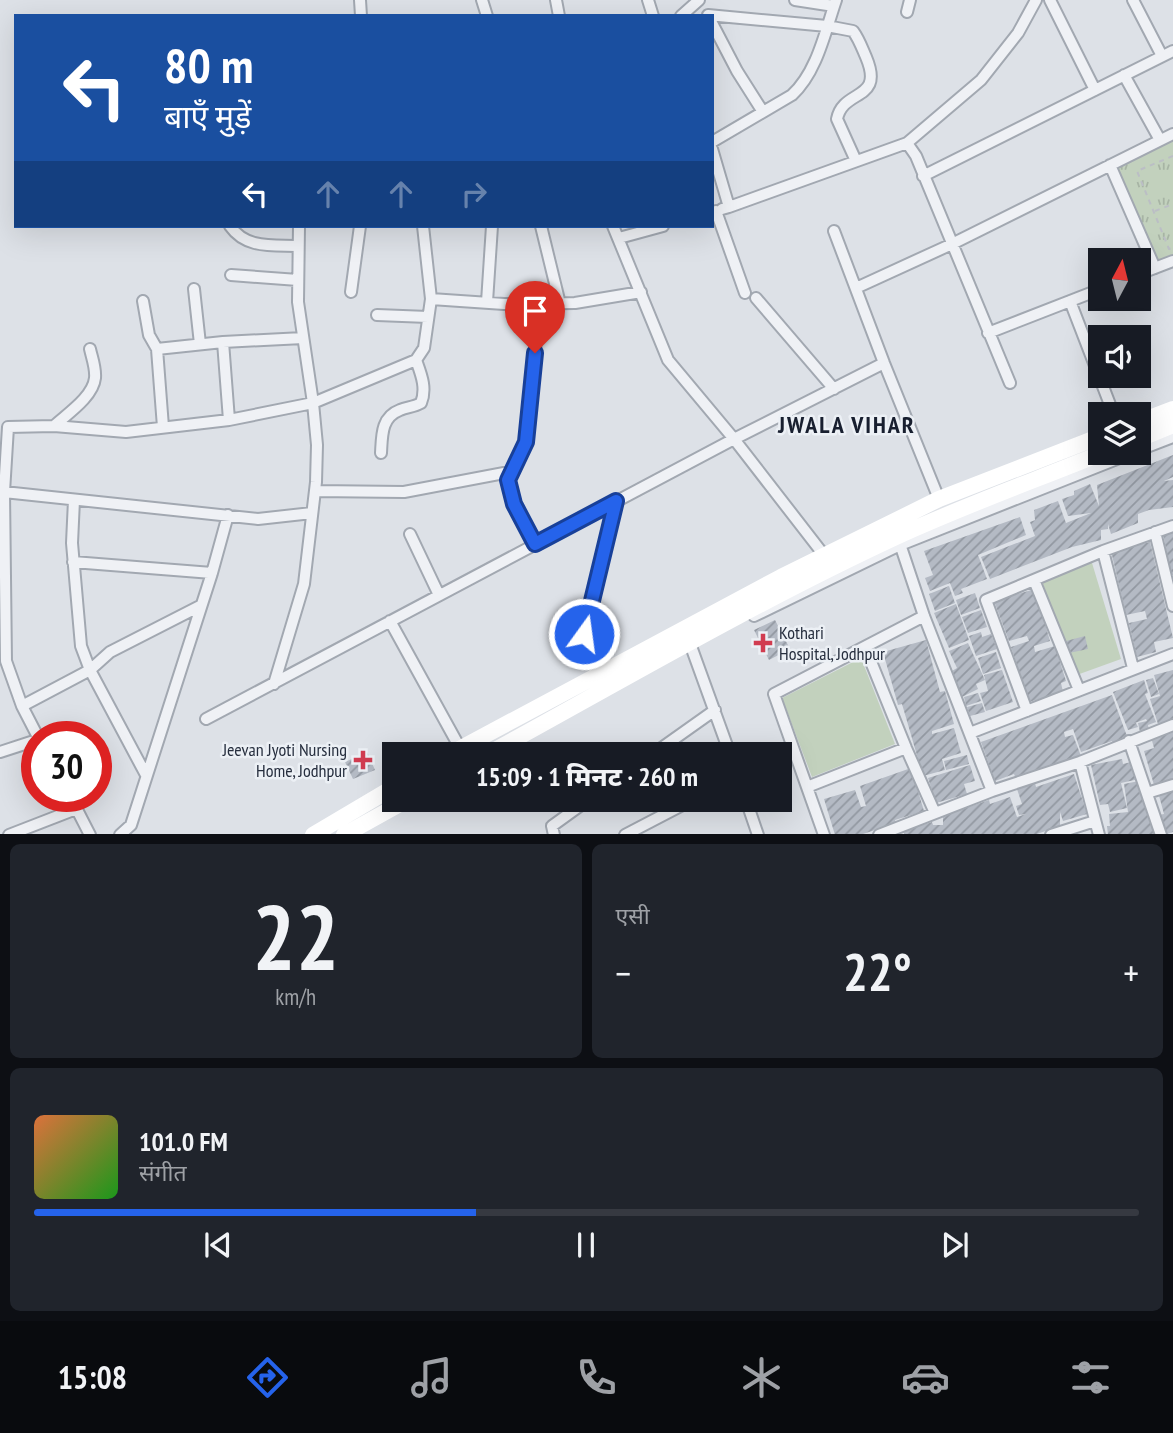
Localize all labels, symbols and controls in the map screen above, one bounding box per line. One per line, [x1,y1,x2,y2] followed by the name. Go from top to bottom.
[164,33,253,97] text: 80 m
[49,42,140,133] icon: left
[164,95,251,137] text: बाएँ मुड़ें
[236,175,274,213] icon: left
[309,175,347,213] icon: ahead
[382,175,420,213] icon: ahead
[455,175,493,213] icon: right
[1088,248,1152,312] north arrow
[1088,248,1151,465] map controls
[505,281,565,353] pin
[516,292,554,330] icon: arrive
[1088,325,1151,388] button: sound
[1088,402,1151,465] button: layers
[777,409,916,440] district label: JWALA VIHAR
[547,597,621,671] position arrow
[779,621,885,665] place label: Kothari Hospital, Jodhpur
[753,633,773,653] marker: Kothari Hospital, Jodhpur
[21,721,112,812] speed limit sign: 30
[222,738,347,782] place label: Jeevan Jyoti Nursing Home, Jodhpur
[353,750,373,770] marker: Jeevan Jyoti Nursing Home, Jodhpur
[476,760,698,793] text: 15:09 · 1 मिनट · 260 m
[252,877,339,995] text: 22
[616,901,650,930] text: एसी
[843,938,912,1005] text: 22°
[616,948,631,997] text: −
[1123,948,1139,997] text: +
[275,982,316,1011] text: km/h
[139,1125,228,1158] text: 101.0 FM
[139,1158,187,1187] text: संगीत
[199,1226,237,1264] icon: previous
[567,1226,605,1264] icon: pause
[936,1226,974,1264] icon: next
[243,1353,292,1402] icon: directions
[407,1353,456,1402] icon: music
[572,1353,621,1402] icon: phone
[737,1353,786,1402] icon: climate
[901,1353,950,1402] icon: car
[1066,1353,1115,1402] icon: filters
[58,1356,127,1398] text: 15:08

